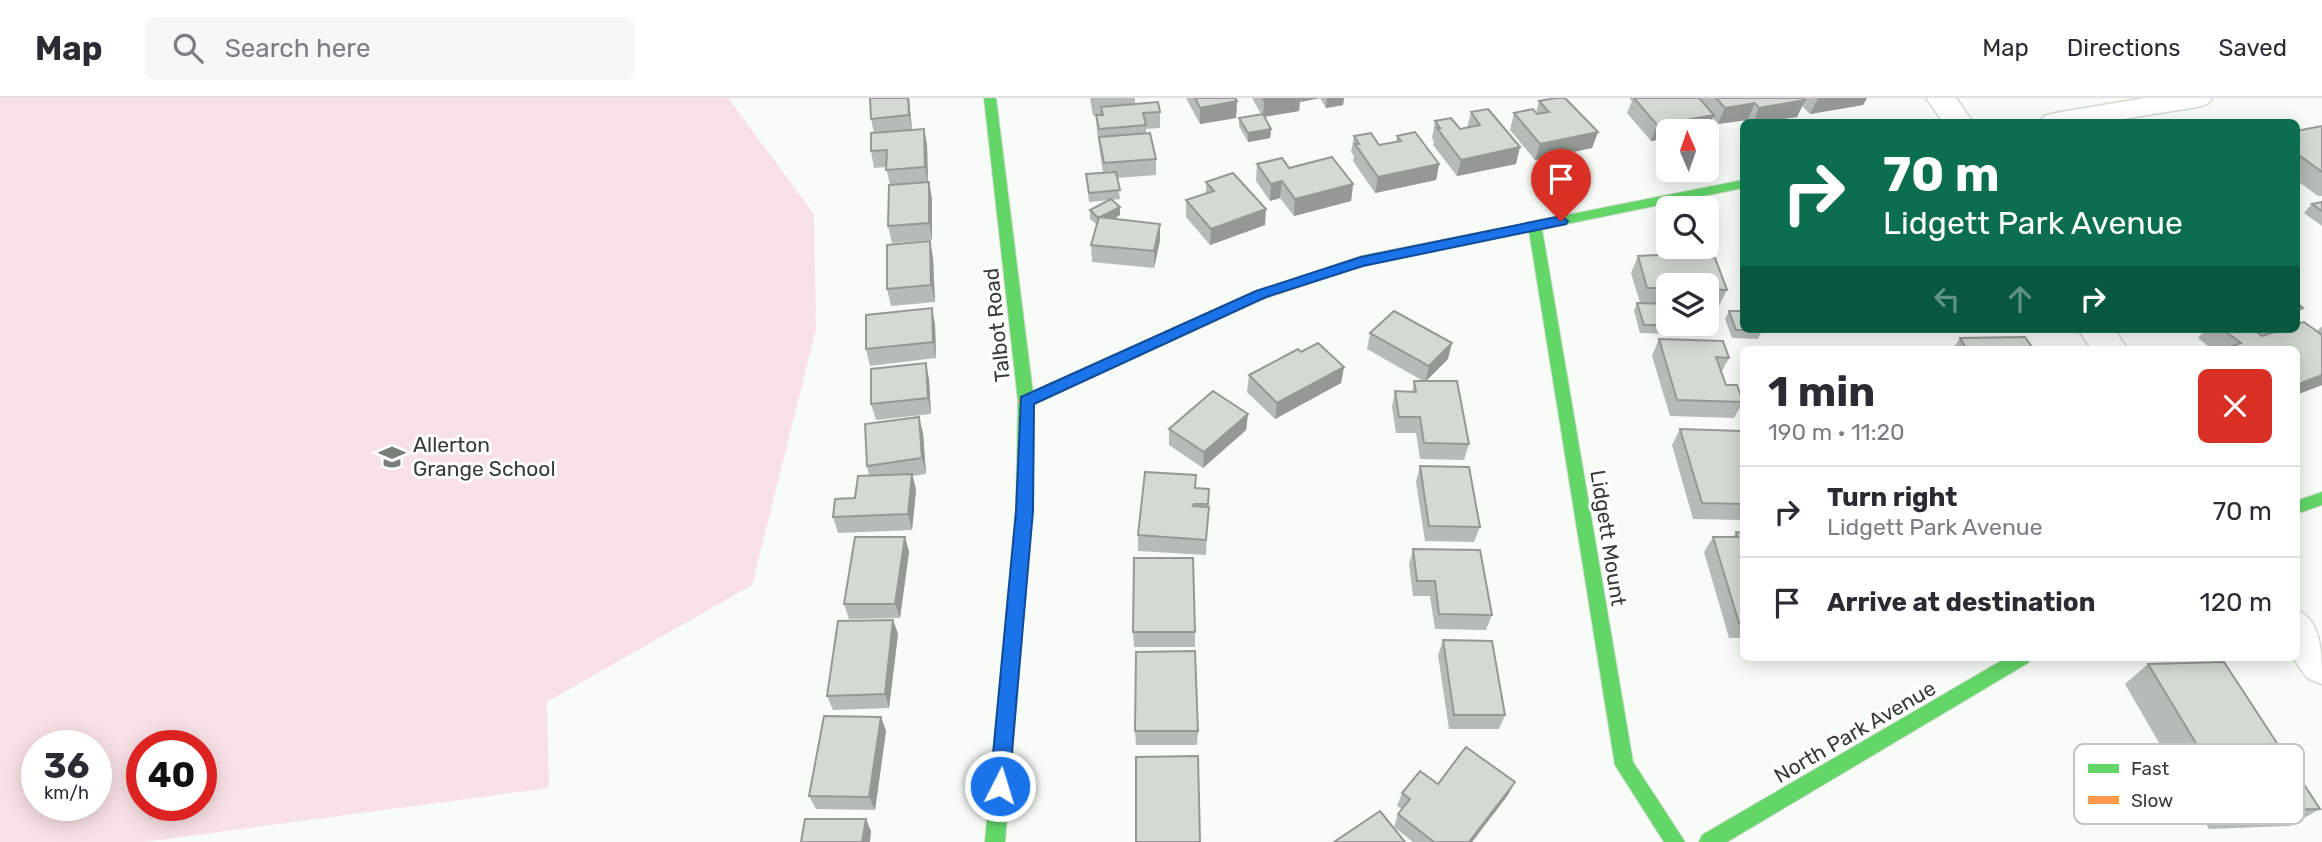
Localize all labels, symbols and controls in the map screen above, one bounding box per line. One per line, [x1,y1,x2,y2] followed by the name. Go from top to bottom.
[145,17,635,80] search box
[35,29,103,68] text: Map
[169,29,207,67] icon: search
[225,33,370,64] text: Search here
[1982,34,2029,62] text: Map
[2067,34,2180,62] text: Directions
[2218,34,2287,62] text: Saved
[1656,119,1718,182] north arrow
[1656,119,1719,336] map controls
[1883,145,2000,203] text: 70 m
[1768,147,1859,238] icon: right
[1531,149,1591,221] pin
[1542,160,1580,198] icon: arrive
[1656,196,1719,259] button: search
[1883,204,2183,242] text: Lidgett Park Avenue
[978,267,1015,383] street label: Talbot Road
[1656,273,1719,336] button: layers
[1928,280,1966,318] icon: left
[2001,280,2039,318] icon: ahead
[2074,280,2112,318] icon: right
[1768,367,1875,417] text: 1 min
[2198,369,2272,443] button: close
[1768,418,1905,446] text: 190 m · 11:20
[413,432,556,481] place label: Allerton Grange School
[377,442,407,472] school or university icon: Allerton Grange School
[1585,468,1632,608] street label: Lidgett Mount
[1827,482,1957,513] text: Turn right
[1768,493,1806,531] icon: right
[2213,496,2272,527] text: 70 m
[1827,513,2043,541] text: Lidgett Park Avenue
[1768,584,1806,622] icon: arrive
[1827,587,2095,618] text: Arrive at destination
[2200,587,2272,618] text: 120 m
[1770,675,1940,788] street label: North Park Avenue
[126,730,217,821] speed limit sign: 40
[2074,744,2304,824] legend
[44,745,89,787] text: 36
[963,749,1037,823] position arrow
[2131,757,2170,780] text: Fast
[44,782,89,804] text: km/h
[2131,789,2173,812] text: Slow

